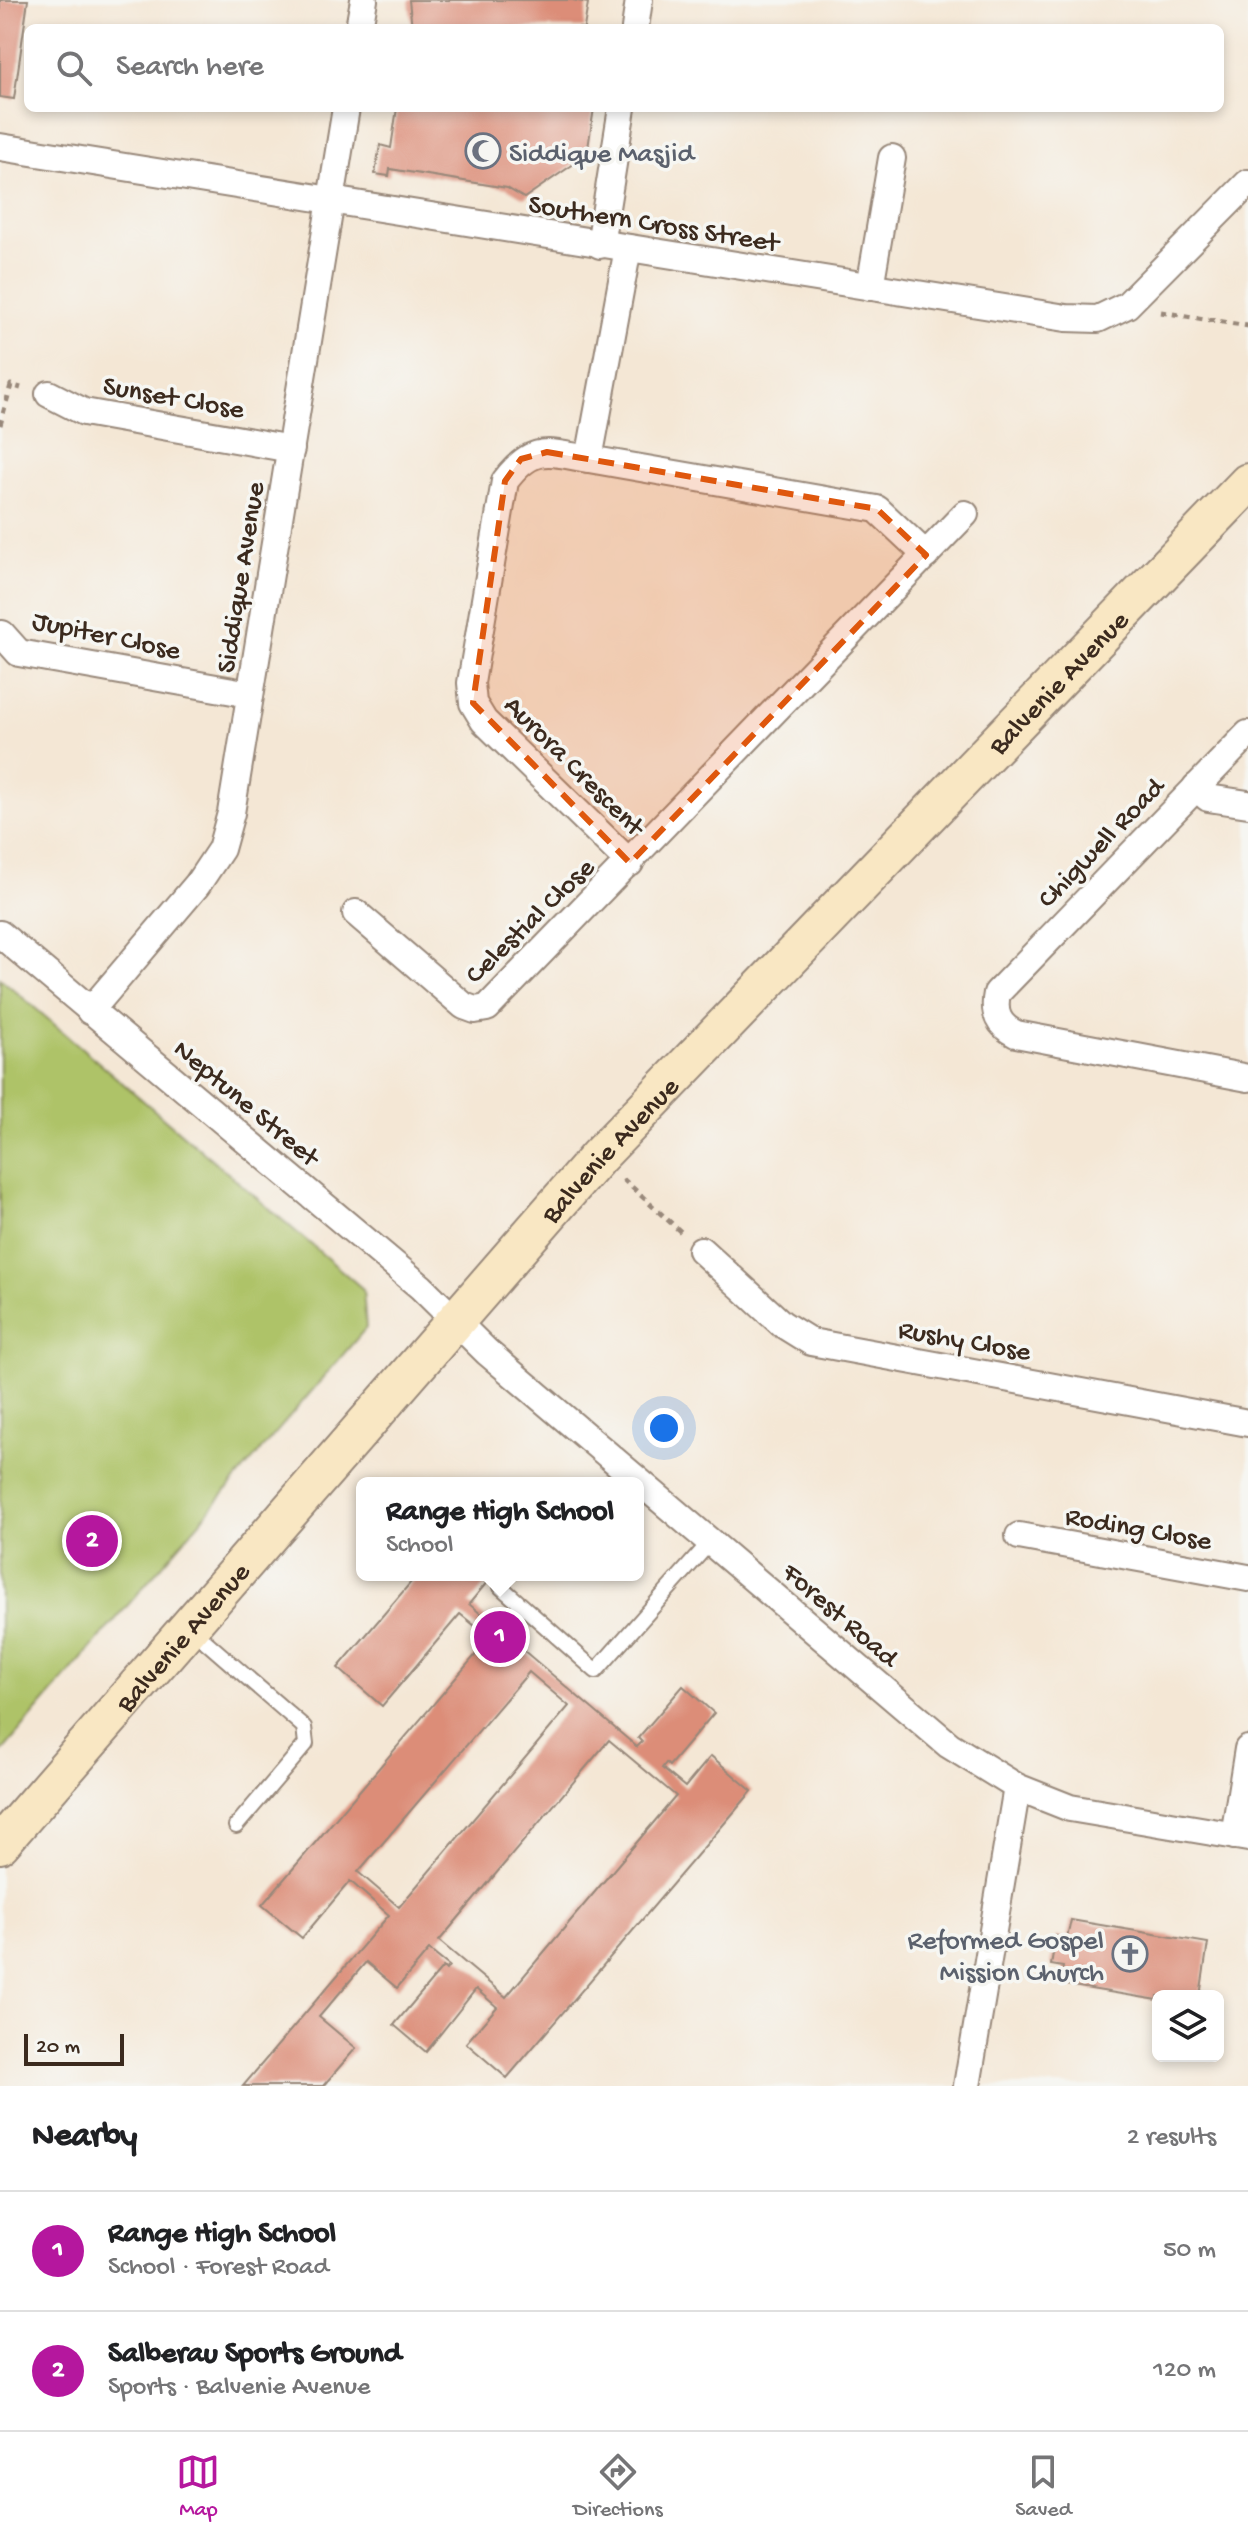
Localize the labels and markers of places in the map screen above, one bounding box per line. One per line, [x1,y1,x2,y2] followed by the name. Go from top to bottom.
[464,132,502,170] mosque icon: Siddique Masjid
[509,139,696,172] place label: Siddique Masjid
[66,1511,118,1571] pin: 2
[474,1607,526,1667] pin: 1
[908,1926,1104,1991] place label: Reformed Gospel Mission Church
[1111,1935,1149,1973] church icon: Reformed Gospel Mission Church

